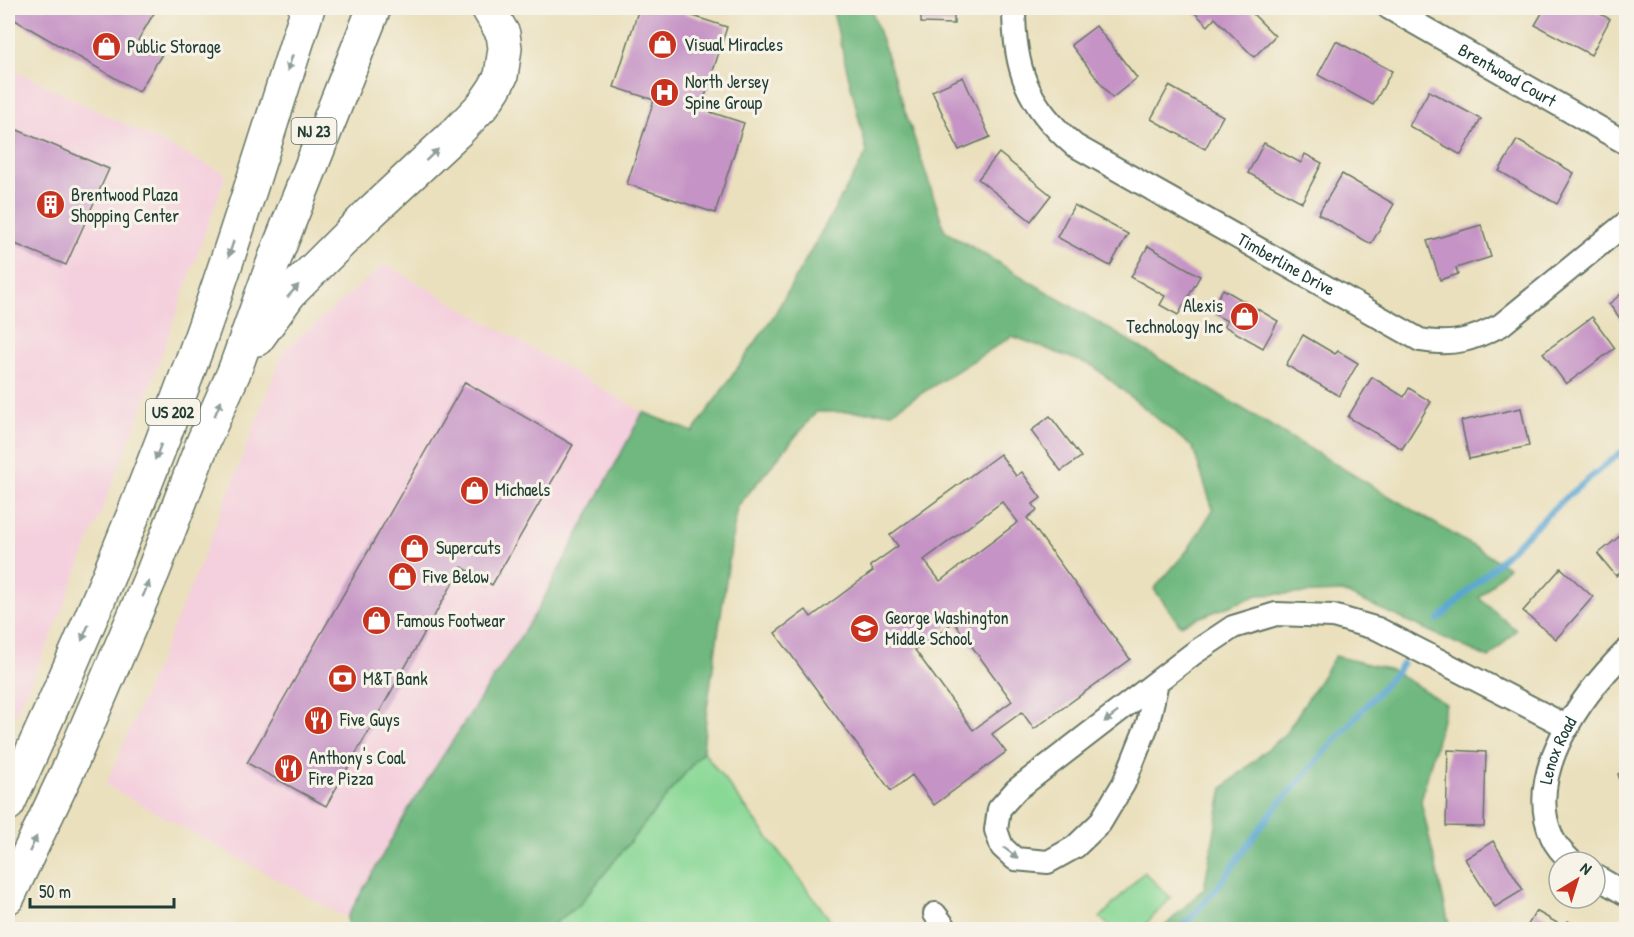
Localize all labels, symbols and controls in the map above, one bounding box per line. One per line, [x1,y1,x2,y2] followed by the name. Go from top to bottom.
[647,29,679,61] shop icon: Visual Miracles
[90,31,122,63] shop icon: Public Storage
[684,32,783,57] place label: Visual Miracles
[127,34,221,59] place label: Public Storage
[1454,37,1562,113] street label: Brentwood Court
[285,54,295,72] one-way arrow
[685,69,769,115] place label: North Jersey Spine Group
[648,76,680,108] hospital icon: North Jersey Spine Group
[292,118,336,144] road number: NJ 23
[425,148,440,162] one-way arrow
[71,182,179,228] place label: Brentwood Plaza Shopping Center
[34,189,66,221] building icon: Brentwood Plaza Shopping Center
[1233,227,1340,302] street label: Timberline Drive
[225,240,235,258] one-way arrow
[286,284,299,299] one-way arrow
[1126,293,1223,339] place label: Alexis Technology Inc
[1228,300,1260,332] shop icon: Alexis Technology Inc
[146,399,200,425] road number: US 202
[213,399,223,417] one-way arrow
[153,443,163,461] one-way arrow
[458,474,490,506] shop icon: Michaels
[495,477,550,502] place label: Michaels
[399,532,431,564] shop icon: Supercuts
[436,535,501,560] place label: Supercuts
[386,561,418,593] shop icon: Five Below
[422,564,489,589] place label: Five Below
[141,580,151,598] one-way arrow
[360,605,392,637] shop icon: Famous Footwear
[885,605,1009,651] place label: George Washington Middle School
[396,608,506,633] place label: Famous Footwear
[848,612,880,644] school or university icon: George Washington Middle School
[80,624,89,642] one-way arrow
[326,663,358,695] bank icon: M&T Bank
[363,666,428,691] place label: M&T Bank
[303,704,335,736] restaurant icon: Five Guys
[339,707,400,732] place label: Five Guys
[1103,711,1118,723] one-way arrow
[1533,712,1582,786] street label: Lenox Road
[308,745,406,791] place label: Anthony's Coal Fire Pizza
[272,752,304,784] restaurant icon: Anthony's Coal Fire Pizza
[28,836,37,853] one-way arrow
[1003,847,1019,859] one-way arrow
[1547,850,1607,910] north arrow
[1576,857,1597,880] text: N
[30,871,174,909] scale bar
[39,879,71,904] text: 50 m

